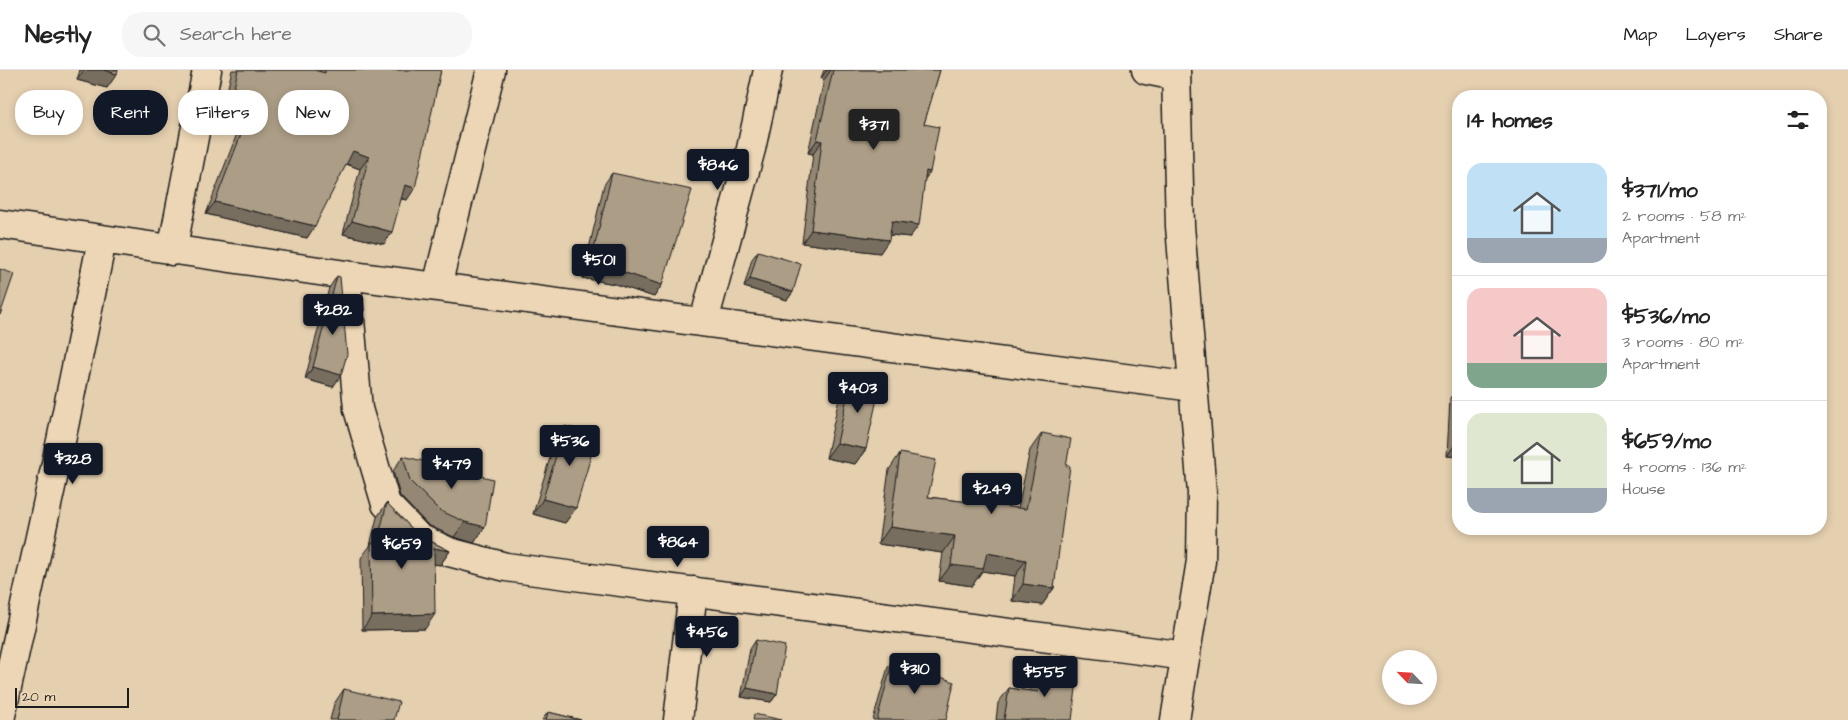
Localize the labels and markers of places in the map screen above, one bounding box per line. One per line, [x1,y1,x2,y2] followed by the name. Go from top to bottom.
[844,108,904,151] pin: $371
[688,148,748,191] pin: $846
[569,244,629,286] pin: $501
[303,294,363,336] pin: $282
[828,372,888,414] pin: $403
[540,424,600,467] pin: $536
[43,442,103,485] pin: $328
[422,448,482,490] pin: $479
[962,472,1022,515] pin: $249
[648,526,708,568] pin: $864
[372,528,432,570] pin: $659
[677,616,737,658] pin: $456
[885,652,945,695] pin: $310
[1015,656,1075,698] pin: $555

